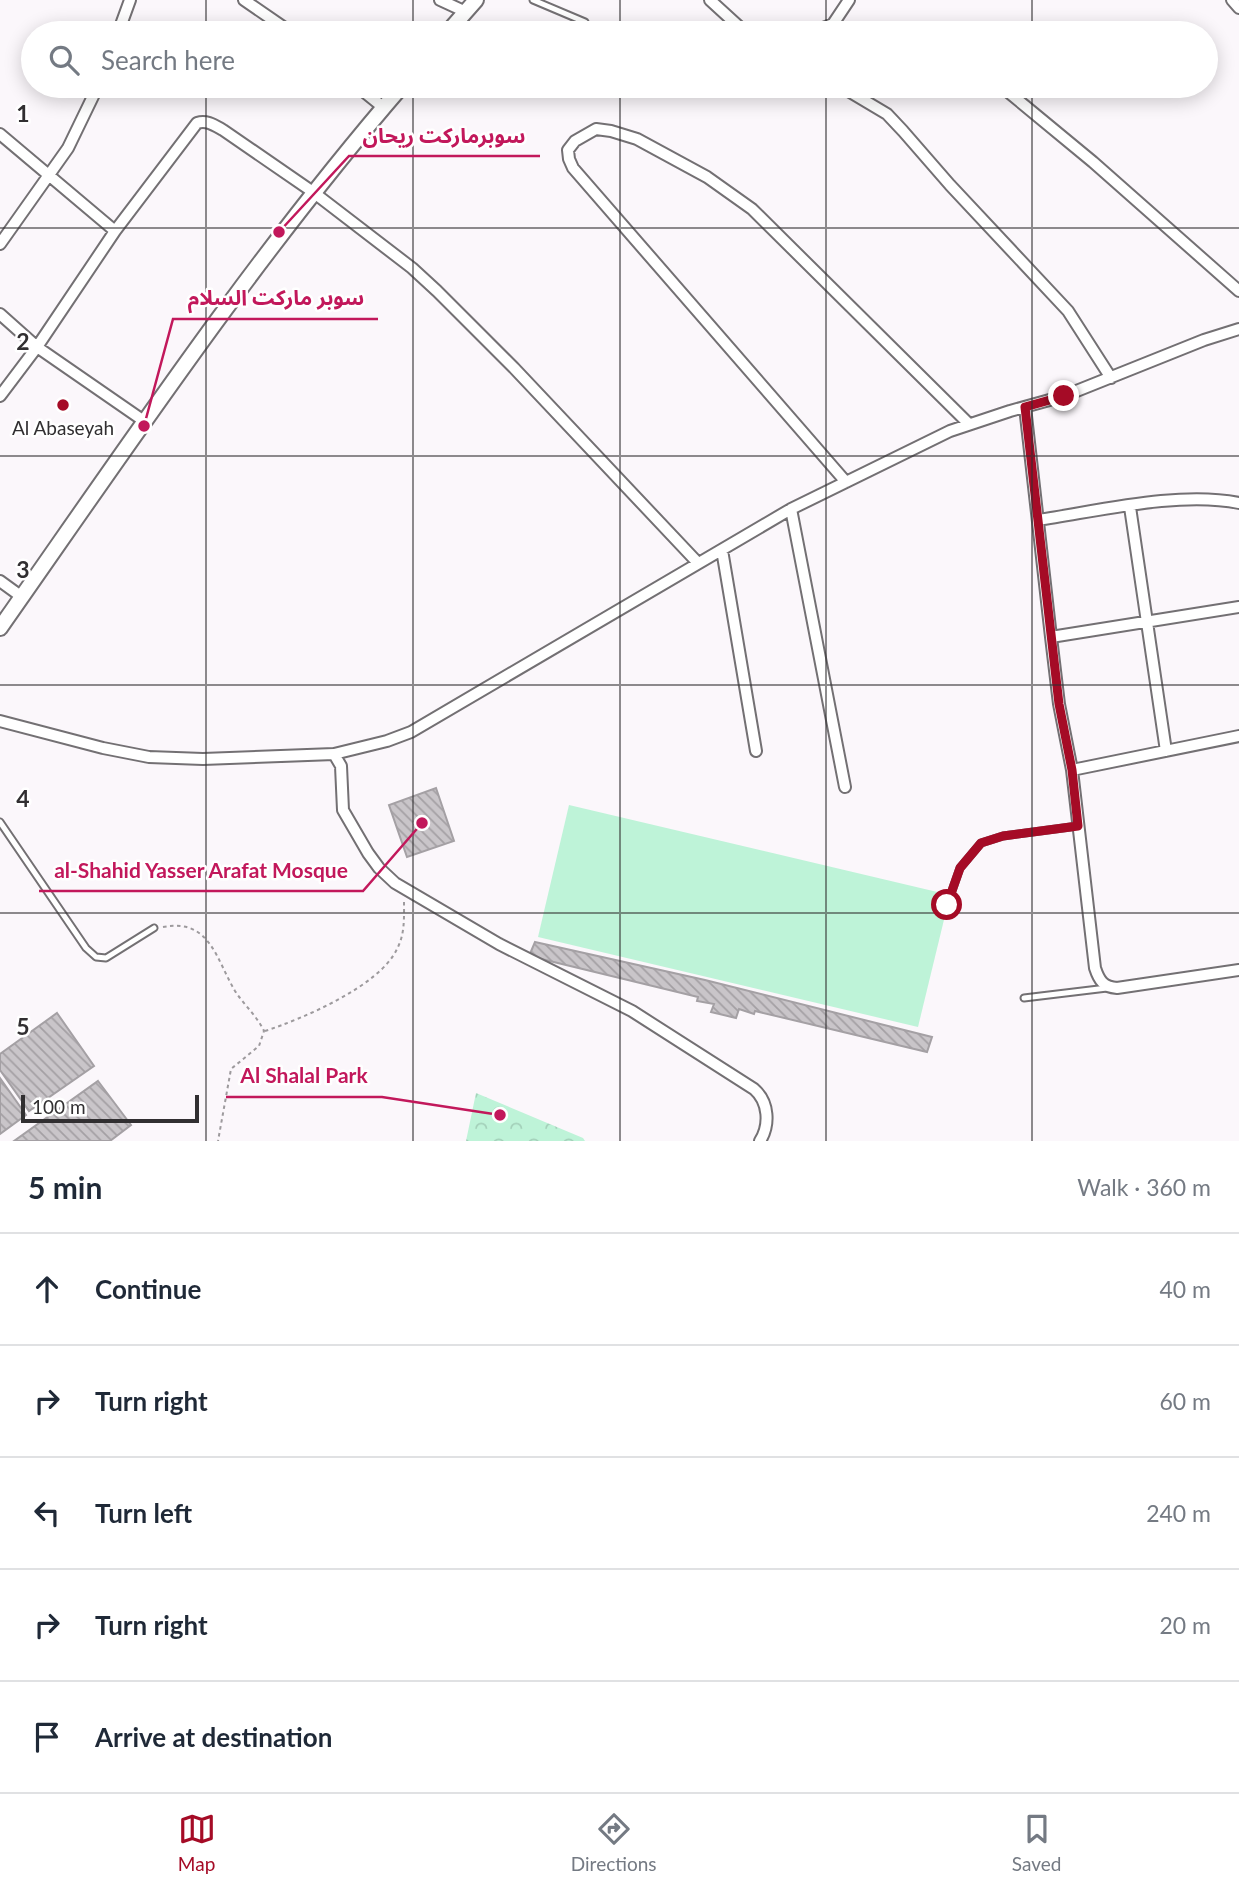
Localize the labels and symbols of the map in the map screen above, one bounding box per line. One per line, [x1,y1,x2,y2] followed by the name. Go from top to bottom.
[16,99,30,127] text: 1
[349,114,540,156] callout: سوبرماركت ريحان
[363,122,525,148] text: سوبرماركت ريحان
[173,277,378,319] callout: سوبر ماركت السلام
[188,284,364,314] text: سوبر ماركت السلام
[16,327,30,355] text: 2
[1048,380,1079,411] route end
[55,397,71,413] marker: Al Abaseyah
[12,416,114,439] place label: Al Abaseyah
[16,555,30,583] text: 3
[16,784,30,812] text: 4
[39,849,363,891] callout: al-Shahid Yasser Arafat Mosque
[54,857,348,882] text: al-Shahid Yasser Arafat Mosque
[931,889,962,920] route start
[16,1012,30,1040] text: 5
[226,1055,382,1097] callout: Al Shalal Park
[239,1062,368,1087] text: Al Shalal Park
[21,1092,200,1124] scale bar

